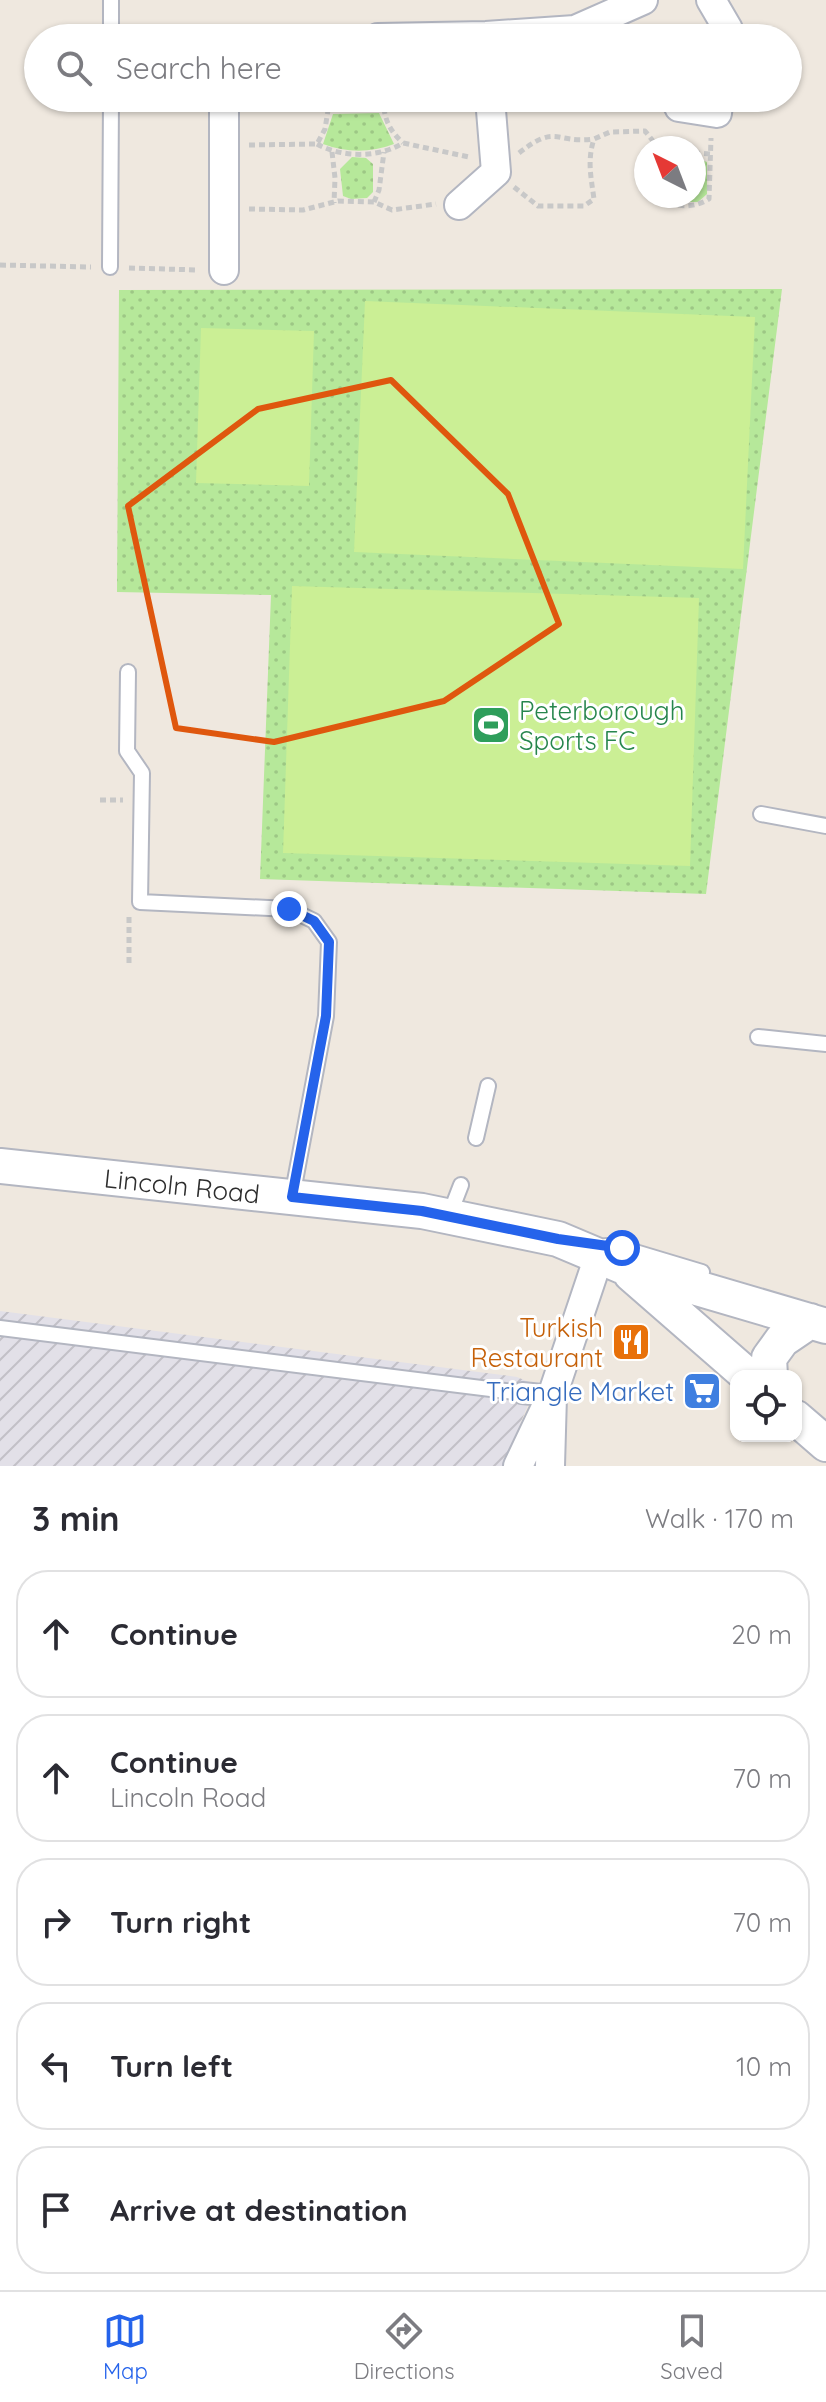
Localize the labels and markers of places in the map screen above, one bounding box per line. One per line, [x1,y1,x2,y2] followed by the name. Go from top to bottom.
[519,694,684,757] place label: Peterborough Sports FC
[470,704,512,746] sports icon: Peterborough Sports FC
[470,1311,603,1374] place label: Turkish Restaurant
[610,1321,652,1363] restaurant icon: Turkish Restaurant
[681,1370,723,1412] supermarket icon: Triangle Market
[486,1375,674,1408] place label: Triangle Market

